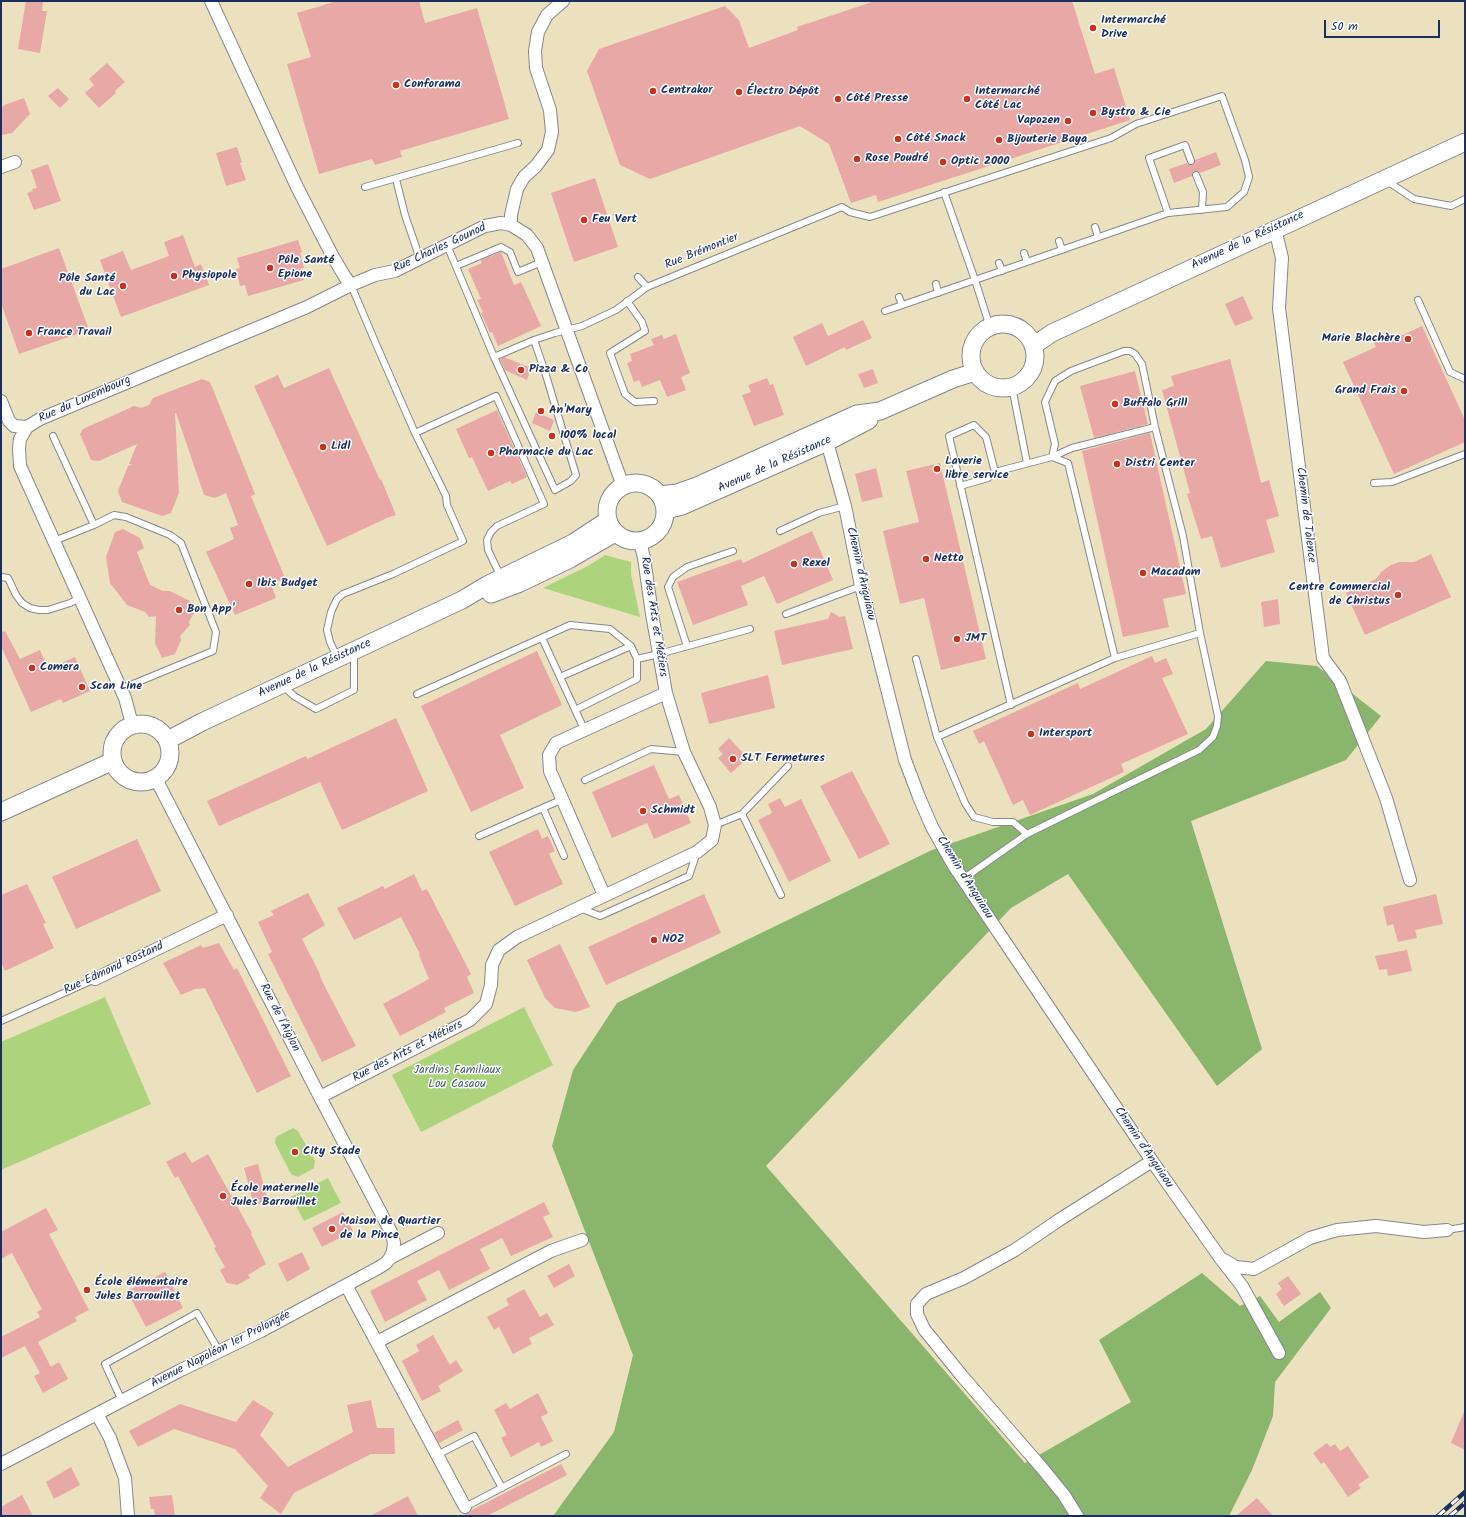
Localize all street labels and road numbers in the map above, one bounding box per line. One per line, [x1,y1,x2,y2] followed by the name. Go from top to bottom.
[1189,209,1307,273] street label: Avenue de la Résistance
[391,221,489,277] street label: Rue Charles Gounod
[663,231,741,273] street label: Rue Brémontier
[37,373,133,427] street label: Rue du Luxembourg
[716,434,834,496] street label: Avenue de la Résistance
[1292,466,1318,564] street label: Chemin de Talence
[842,526,878,622] street label: Chemin d'Anguiaou
[636,556,670,678] street label: Rue des Arts et Métiers
[256,637,374,701] street label: Avenue de la Résistance
[933,834,995,922] street label: Chemin d'Anguiaou
[62,940,166,998] street label: Rue Edmond Rostand
[256,982,302,1054] street label: Rue de l'Aiglon
[351,1018,465,1086] street label: Rue des Arts et Métiers
[1110,1105,1176,1191] street label: Chemin d'Anguiaou
[149,1308,293,1392] street label: Avenue Napoléon 1er Prolongée

